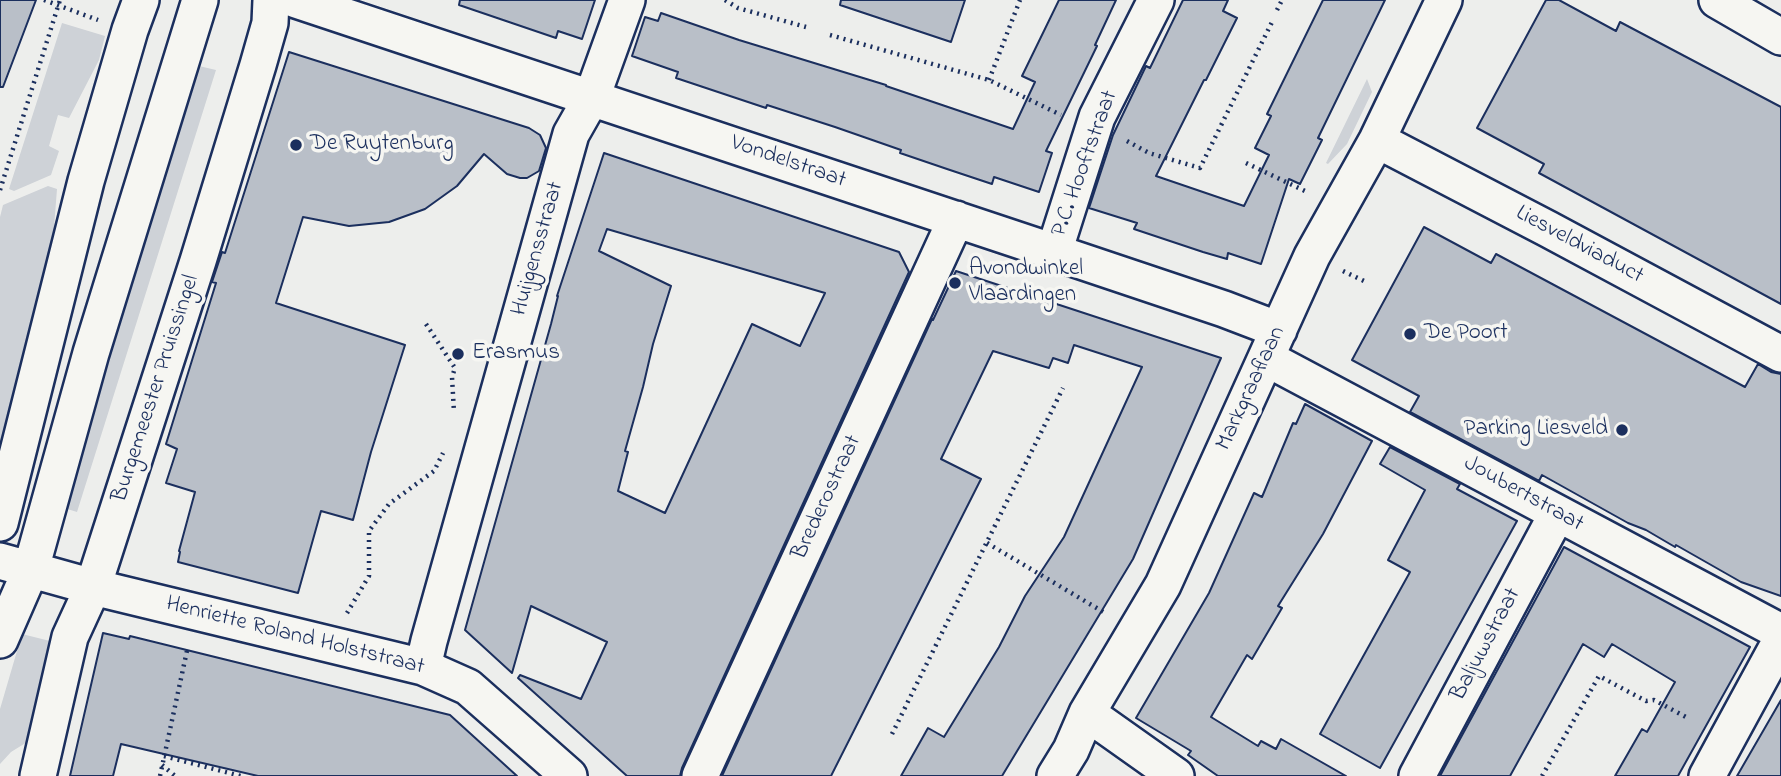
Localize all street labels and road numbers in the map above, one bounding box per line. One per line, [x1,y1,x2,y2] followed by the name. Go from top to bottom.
[1047,87,1125,241] street label: P.C. Hooftstraat
[727,130,849,196] street label: Vondelstraat
[507,179,571,319] street label: Huijgensstraat
[1510,201,1648,291] street label: Liesveldviaduct
[107,272,207,506] street label: Burgemeester Pruissingel
[1211,323,1293,455] street label: Markgraaflaan
[787,431,869,565] street label: Brederostraat
[1458,451,1588,539] street label: Joubertstraat
[1446,584,1528,706] street label: Baljuwstraat
[163,592,427,682] street label: Henriette Roland Holststraat

